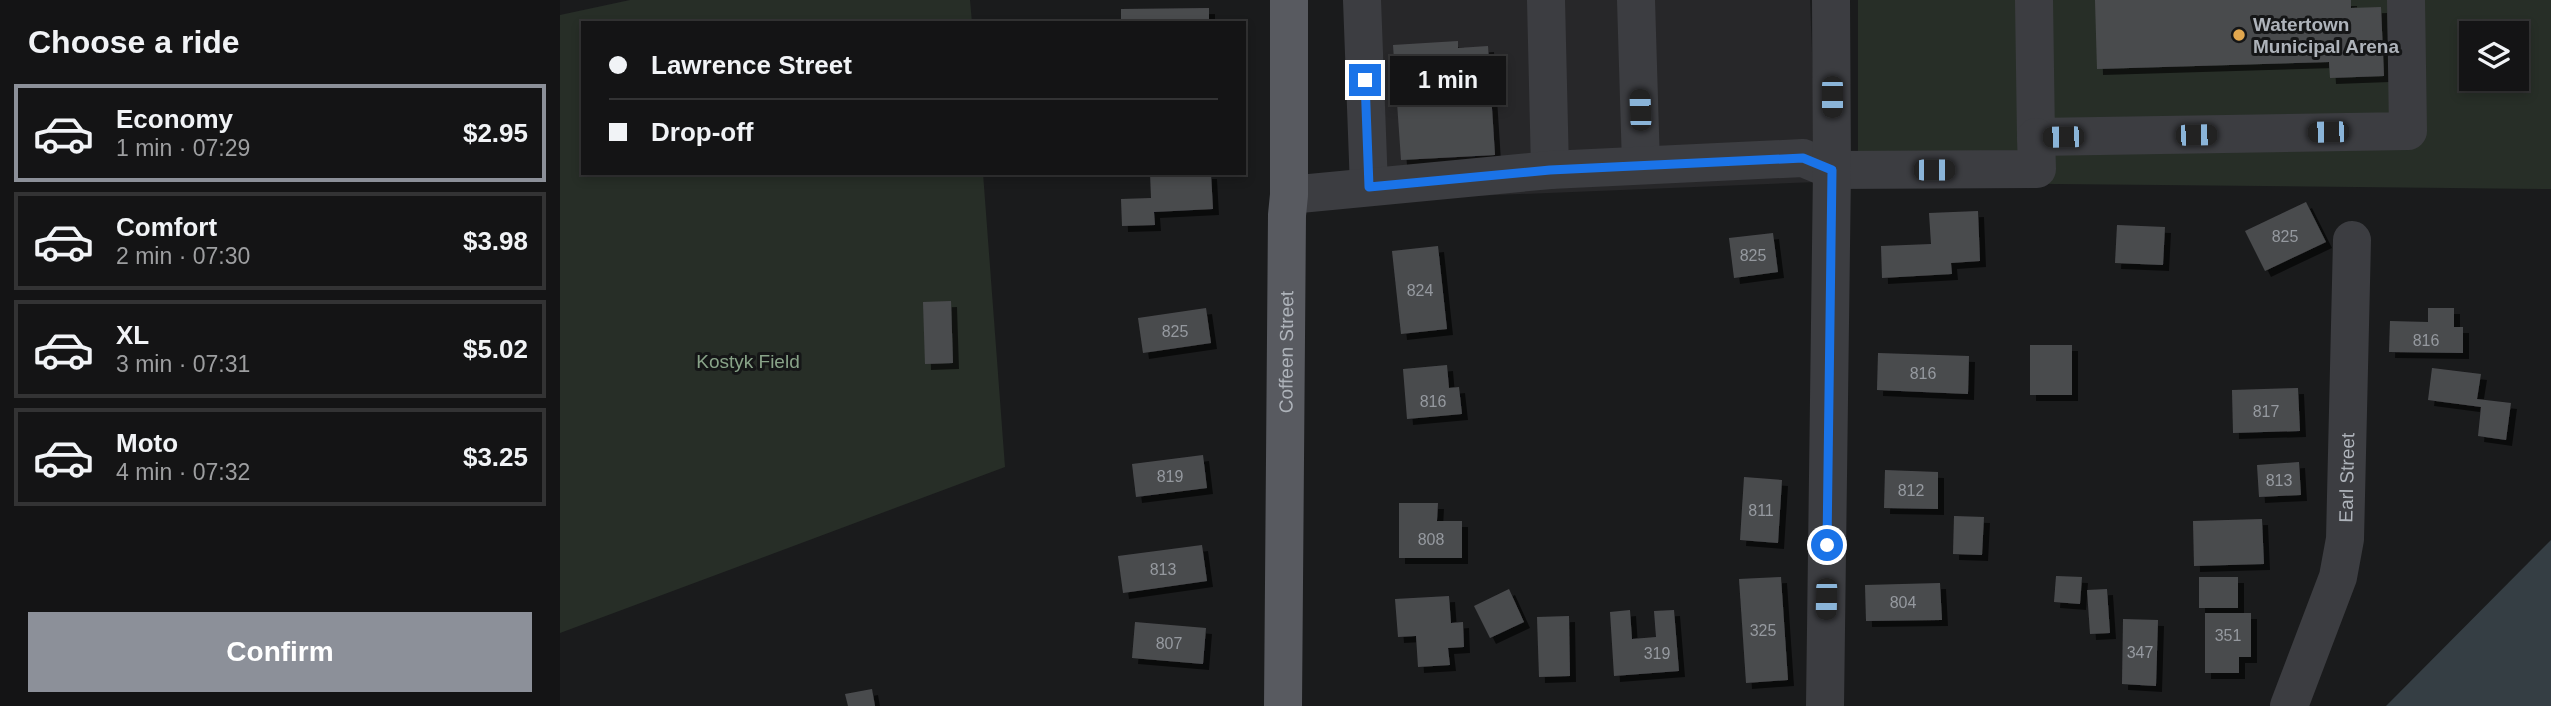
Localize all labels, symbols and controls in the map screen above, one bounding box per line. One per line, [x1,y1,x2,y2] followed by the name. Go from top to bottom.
[2253,14,2399,57] place label: Watertown Municipal Arena
[2459,21,2529,91] map controls
[2459,21,2529,91] button: layers
[28,24,240,60] text: Choose a ride
[2231,27,2247,43] marker: Watertown Municipal Arena
[651,50,852,80] text: Lawrence Street
[1390,56,1505,104] callout: 1 min
[1349,64,1381,96] route end
[1418,67,1478,93] text: 1 min
[1822,76,1843,118] car
[1629,89,1652,131] car
[32,102,95,165] icon: car
[116,104,233,134] text: Economy
[651,117,754,147] text: Drop-off
[463,118,528,148] text: $2.95
[2307,121,2350,143] car
[2175,124,2218,146] car
[2042,126,2085,148] car
[116,135,250,161] text: 1 min · 07:29
[1914,160,1956,181] car
[32,210,95,273] icon: car
[116,212,217,242] text: Comfort
[463,226,528,256] text: $3.98
[2272,228,2298,245] house number: 825
[116,243,250,269] text: 2 min · 07:30
[1740,247,1766,264] house number: 825
[1407,282,1433,299] house number: 824
[1275,290,1297,413] street label: Coffeen Street
[32,318,95,381] icon: car
[116,320,149,350] text: XL
[1162,323,1188,340] house number: 825
[2413,332,2439,349] house number: 816
[463,334,528,364] text: $5.02
[116,351,250,377] text: 3 min · 07:31
[696,351,800,372] park label: Kostyk Field
[1910,365,1936,382] house number: 816
[1420,393,1446,410] house number: 816
[2253,403,2279,420] house number: 817
[32,426,95,489] icon: car
[116,428,178,458] text: Moto
[2335,432,2358,523] street label: Earl Street
[463,442,528,472] text: $3.25
[116,459,250,485] text: 4 min · 07:32
[1157,468,1183,485] house number: 819
[2266,472,2292,489] house number: 813
[1898,482,1924,499] house number: 812
[1748,502,1774,519] house number: 811
[1811,529,1843,561] route start
[1418,531,1444,548] house number: 808
[1150,561,1176,578] house number: 813
[1816,578,1837,620] car
[1890,594,1916,611] house number: 804
[28,612,532,692] button: Confirm
[1750,622,1776,639] house number: 325
[2215,627,2241,644] house number: 351
[1156,635,1182,652] house number: 807
[2127,644,2153,661] house number: 347
[1644,645,1670,662] house number: 319

